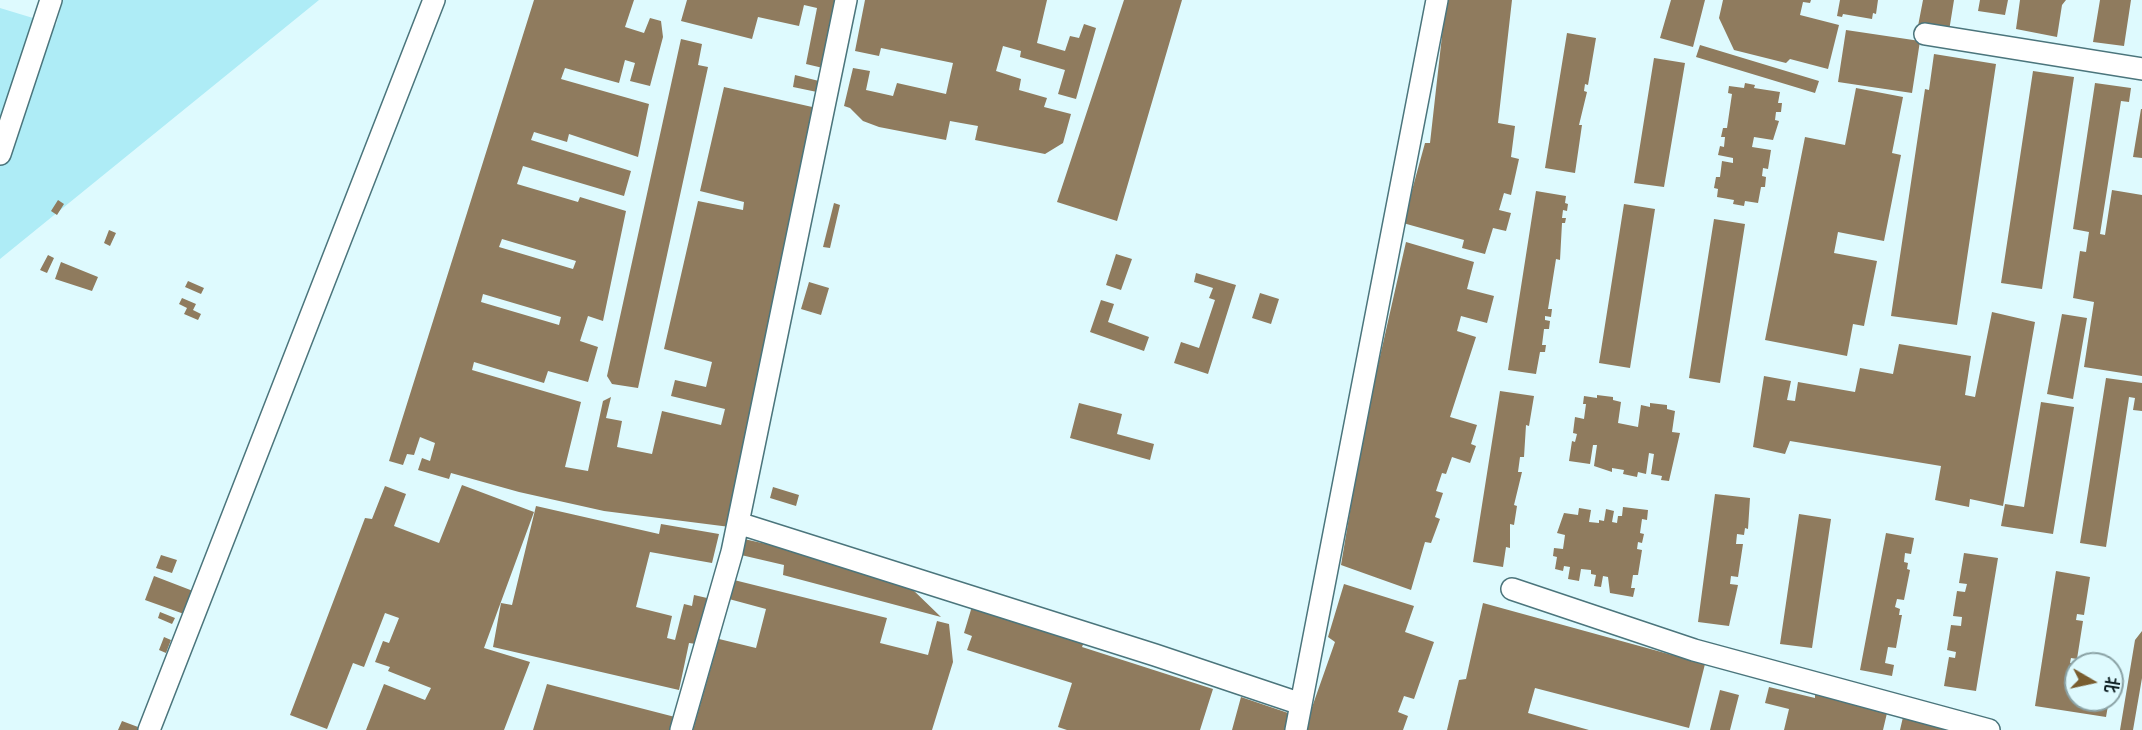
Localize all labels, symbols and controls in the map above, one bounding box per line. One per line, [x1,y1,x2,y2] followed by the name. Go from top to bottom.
[2064,652,2124,712] north arrow
[2099,675,2121,694] text: 北

